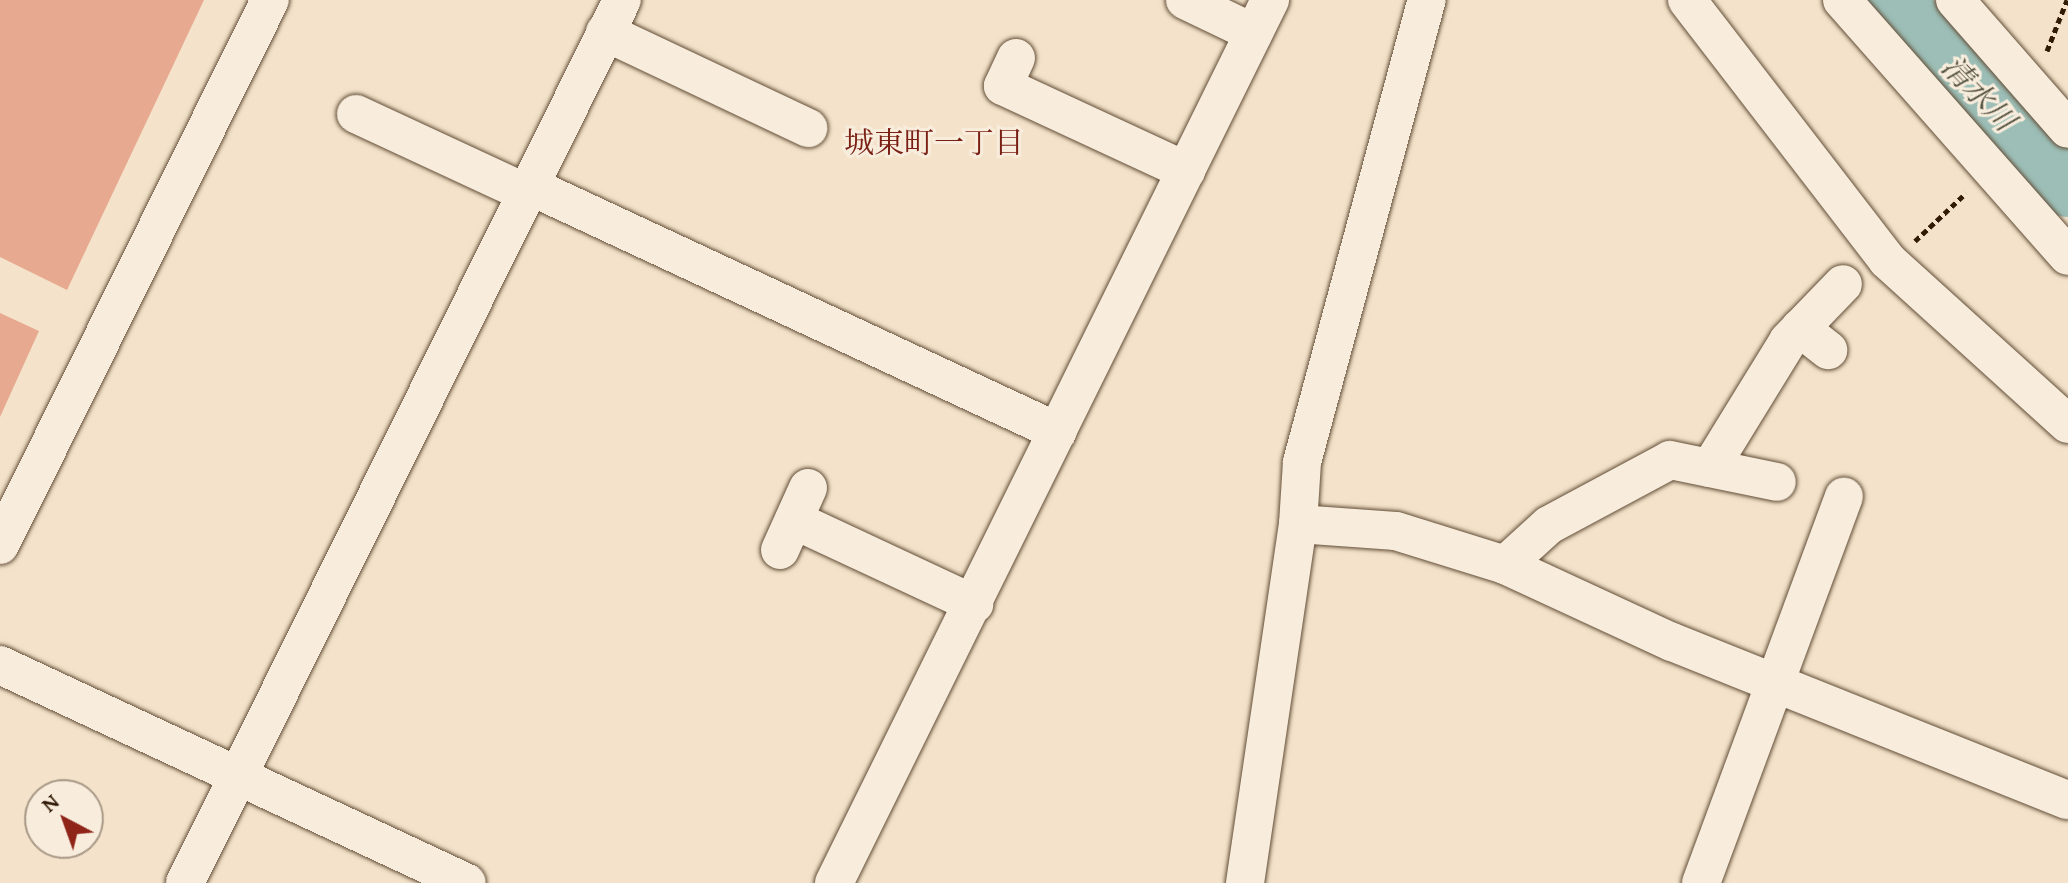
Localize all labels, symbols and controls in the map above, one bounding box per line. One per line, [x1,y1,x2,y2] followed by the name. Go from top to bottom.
[1935,48,2023,138] water label: 清水川
[844,124,1024,160] district label: 城東町一丁目
[24,779,104,859] north arrow
[34,785,66,819] text: N

